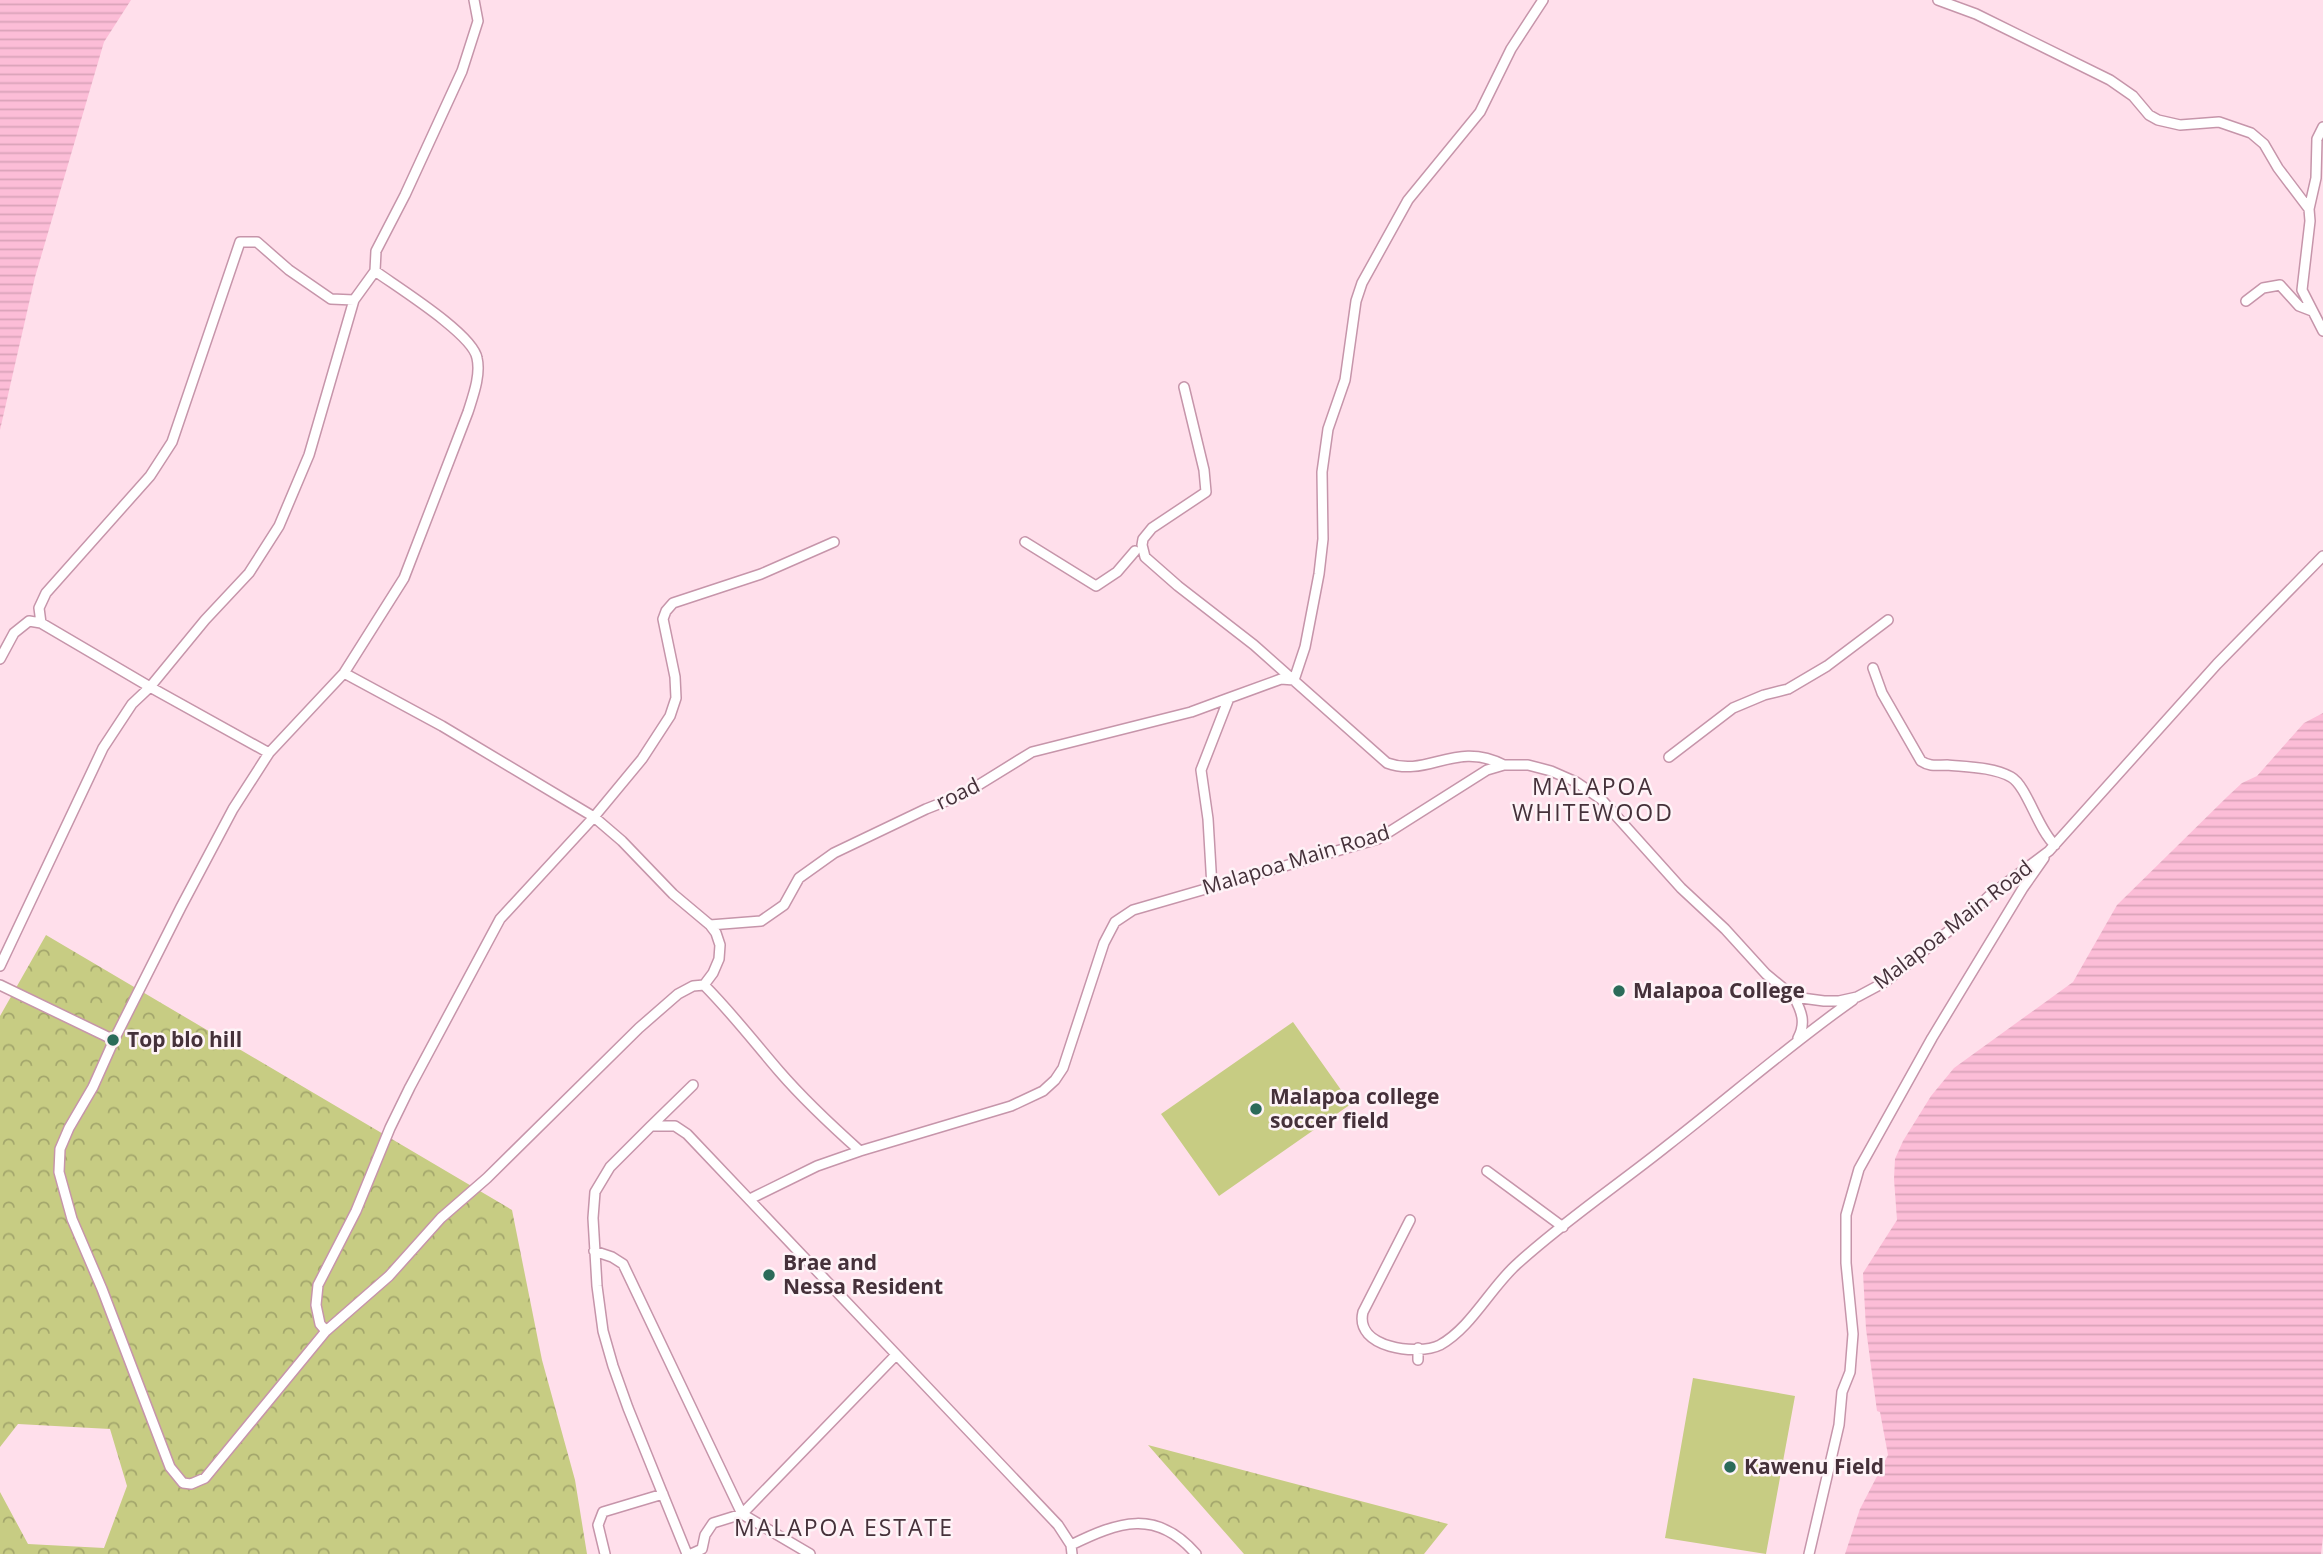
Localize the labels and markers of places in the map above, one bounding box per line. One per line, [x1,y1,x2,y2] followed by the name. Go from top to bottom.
[1633,976,1805,1004] place label: Malapoa College
[1611,983,1627,999] marker: Malapoa College
[127,1025,242,1053] place label: Top blo hill
[105,1032,121,1048] marker: Top blo hill
[1270,1082,1439,1134] place label: Malapoa college soccer field
[1248,1101,1264,1117] marker: Malapoa college soccer field
[783,1248,943,1300] place label: Brae and Nessa Resident
[761,1267,777,1283] marker: Brae and Nessa Resident
[1744,1452,1884,1480] place label: Kawenu Field
[1722,1459,1738,1475] marker: Kawenu Field

